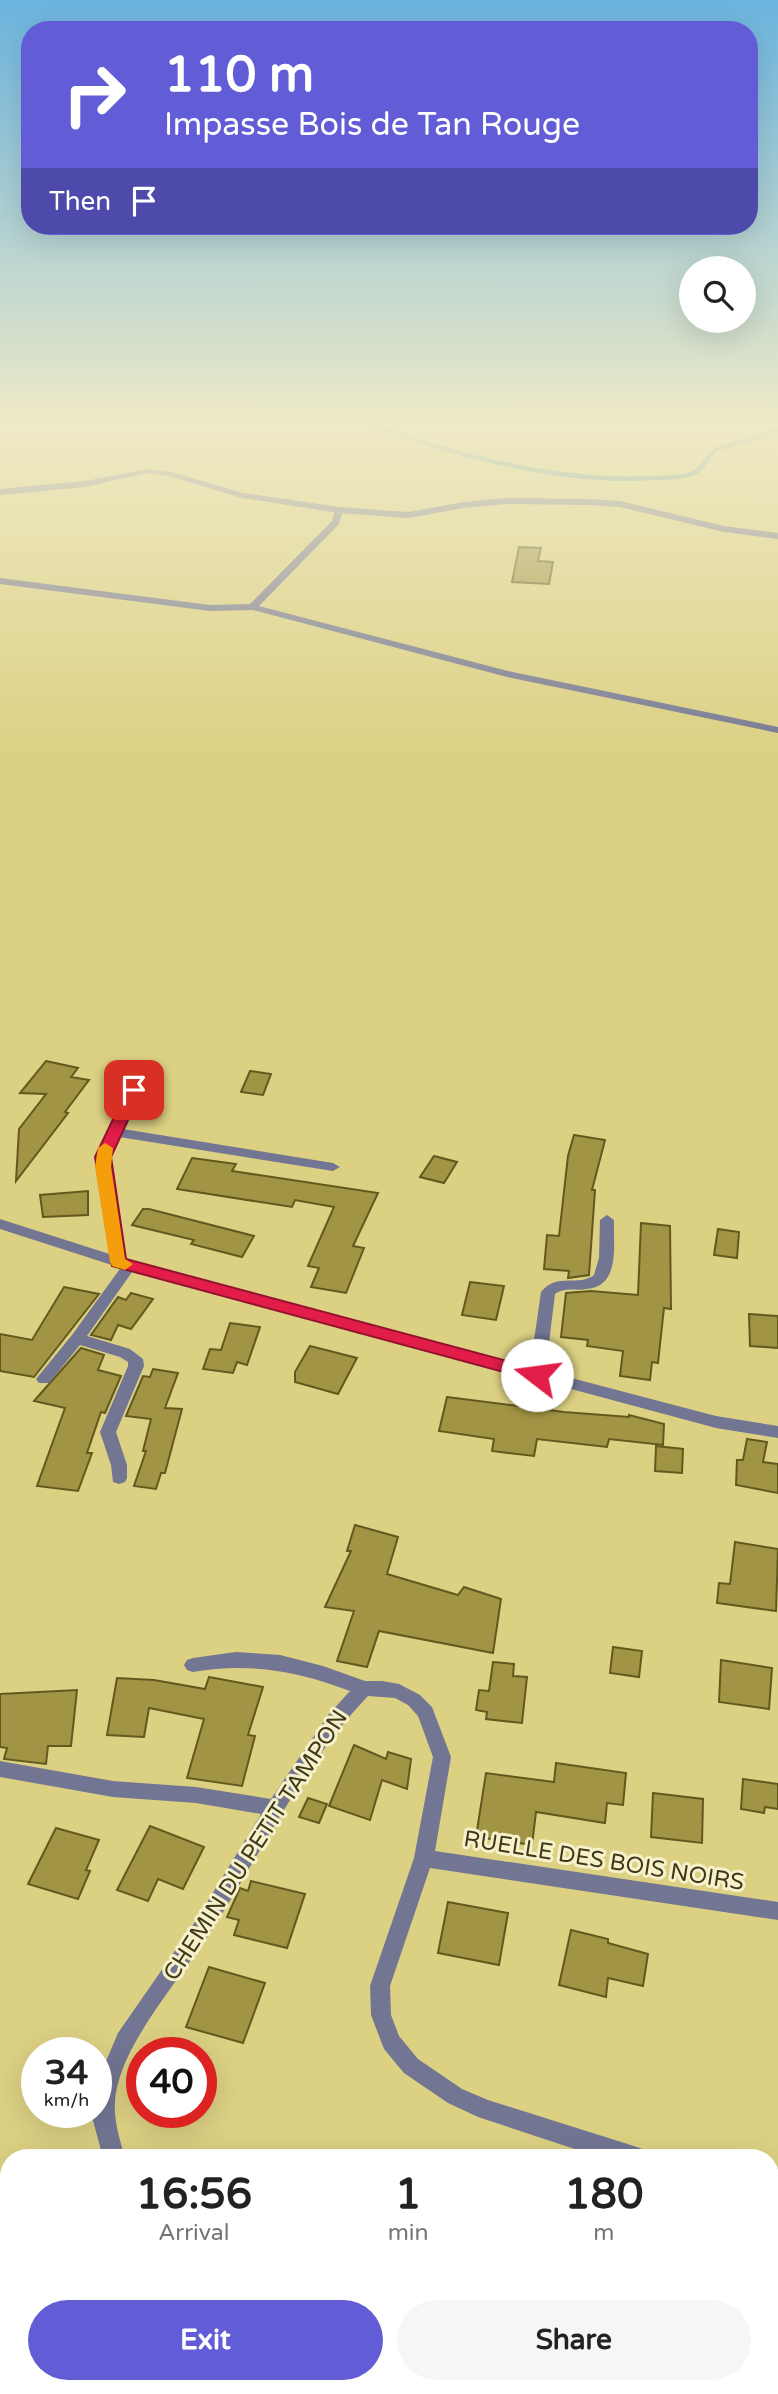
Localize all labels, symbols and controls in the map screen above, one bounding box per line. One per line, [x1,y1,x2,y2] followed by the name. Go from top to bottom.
[164,46,314,105] text: 110 m
[49,49,140,140] icon: right
[164,106,580,144] text: Impasse Bois de Tan Rouge
[125,182,163,220] icon: arrive
[49,186,111,217] text: Then
[679,256,756,333] map controls
[679,256,756,333] button: search
[104,1060,164,1120] pin
[115,1071,153,1109] icon: arrive
[500,1338,574,1412] position arrow
[158,1705,354,1986] street label: CHEMIN DU PETIT TAMPON
[462,1825,746,1897] street label: RUELLE DES BOIS NOIRS
[126,2037,217,2128] speed limit sign: 40
[45,2052,88,2094] text: 34
[44,2089,89,2111] text: km/h
[136,2169,252,2220] text: 16:56
[395,2169,421,2220] text: 1
[564,2169,643,2220] text: 180
[158,2219,229,2247] text: Arrival
[388,2219,429,2247] text: min
[593,2219,614,2247] text: m
[28,2300,383,2380] button: Exit
[397,2300,751,2380] button: Share

